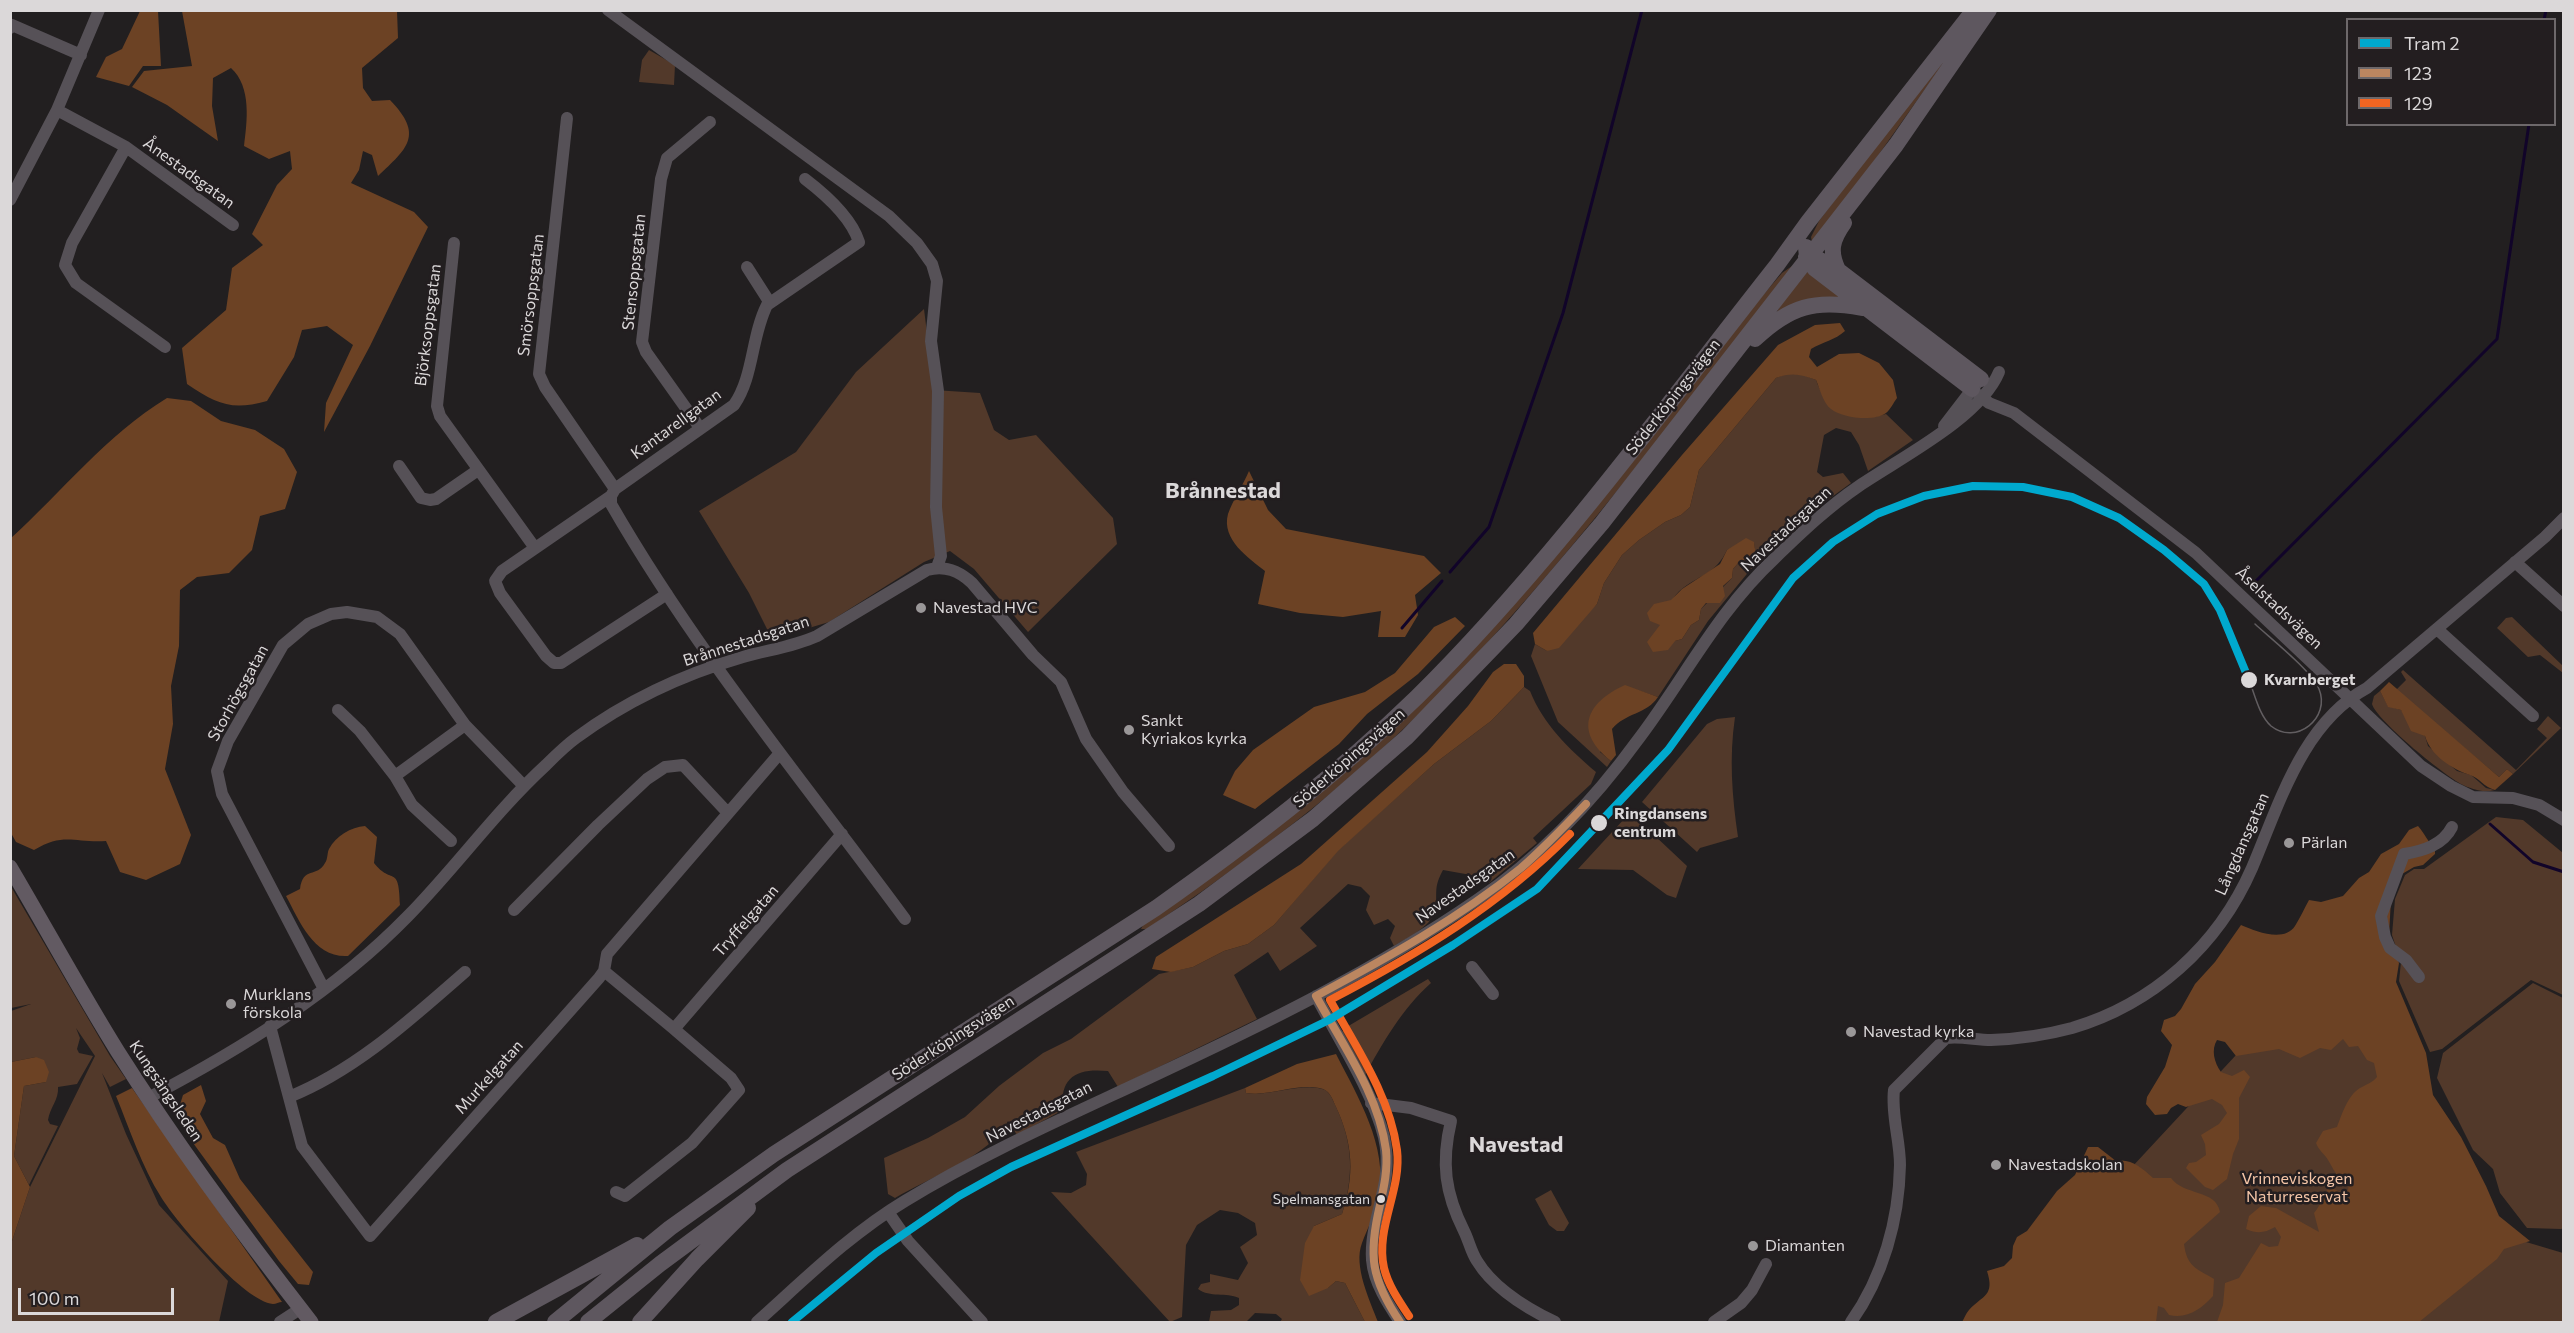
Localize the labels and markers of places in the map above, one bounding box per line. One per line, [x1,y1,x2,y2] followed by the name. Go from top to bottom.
[933,598,1038,618] place label: Navestad HVC
[914,601,928,615] marker: Navestad HVC
[2239,670,2259,690] marker: Kvarnberget
[2264,670,2355,690] place label: Kvarnberget
[1141,711,1247,749] place label: Sankt Kyriakos kyrka
[1122,723,1136,737] marker: Sankt Kyriakos kyrka
[1614,804,1707,842] place label: Ringdansens centrum
[1589,813,1609,833] marker: Ringdansens centrum
[2301,833,2347,853] place label: Pärlan
[2282,836,2296,850] marker: Pärlan
[243,985,311,1023] place label: Murklans förskola
[224,997,238,1011] marker: Murklans förskola
[1863,1022,1974,1042] place label: Navestad kyrka
[1844,1025,1858,1039] marker: Navestad kyrka
[2008,1155,2123,1175] place label: Navestadskolan
[1989,1158,2003,1172] marker: Navestadskolan
[1273,1191,1370,1207] place label: Spelmansgatan
[1375,1193,1387,1205] marker: Spelmansgatan
[1765,1236,1845,1256] place label: Diamanten
[1746,1239,1760,1253] marker: Diamanten

